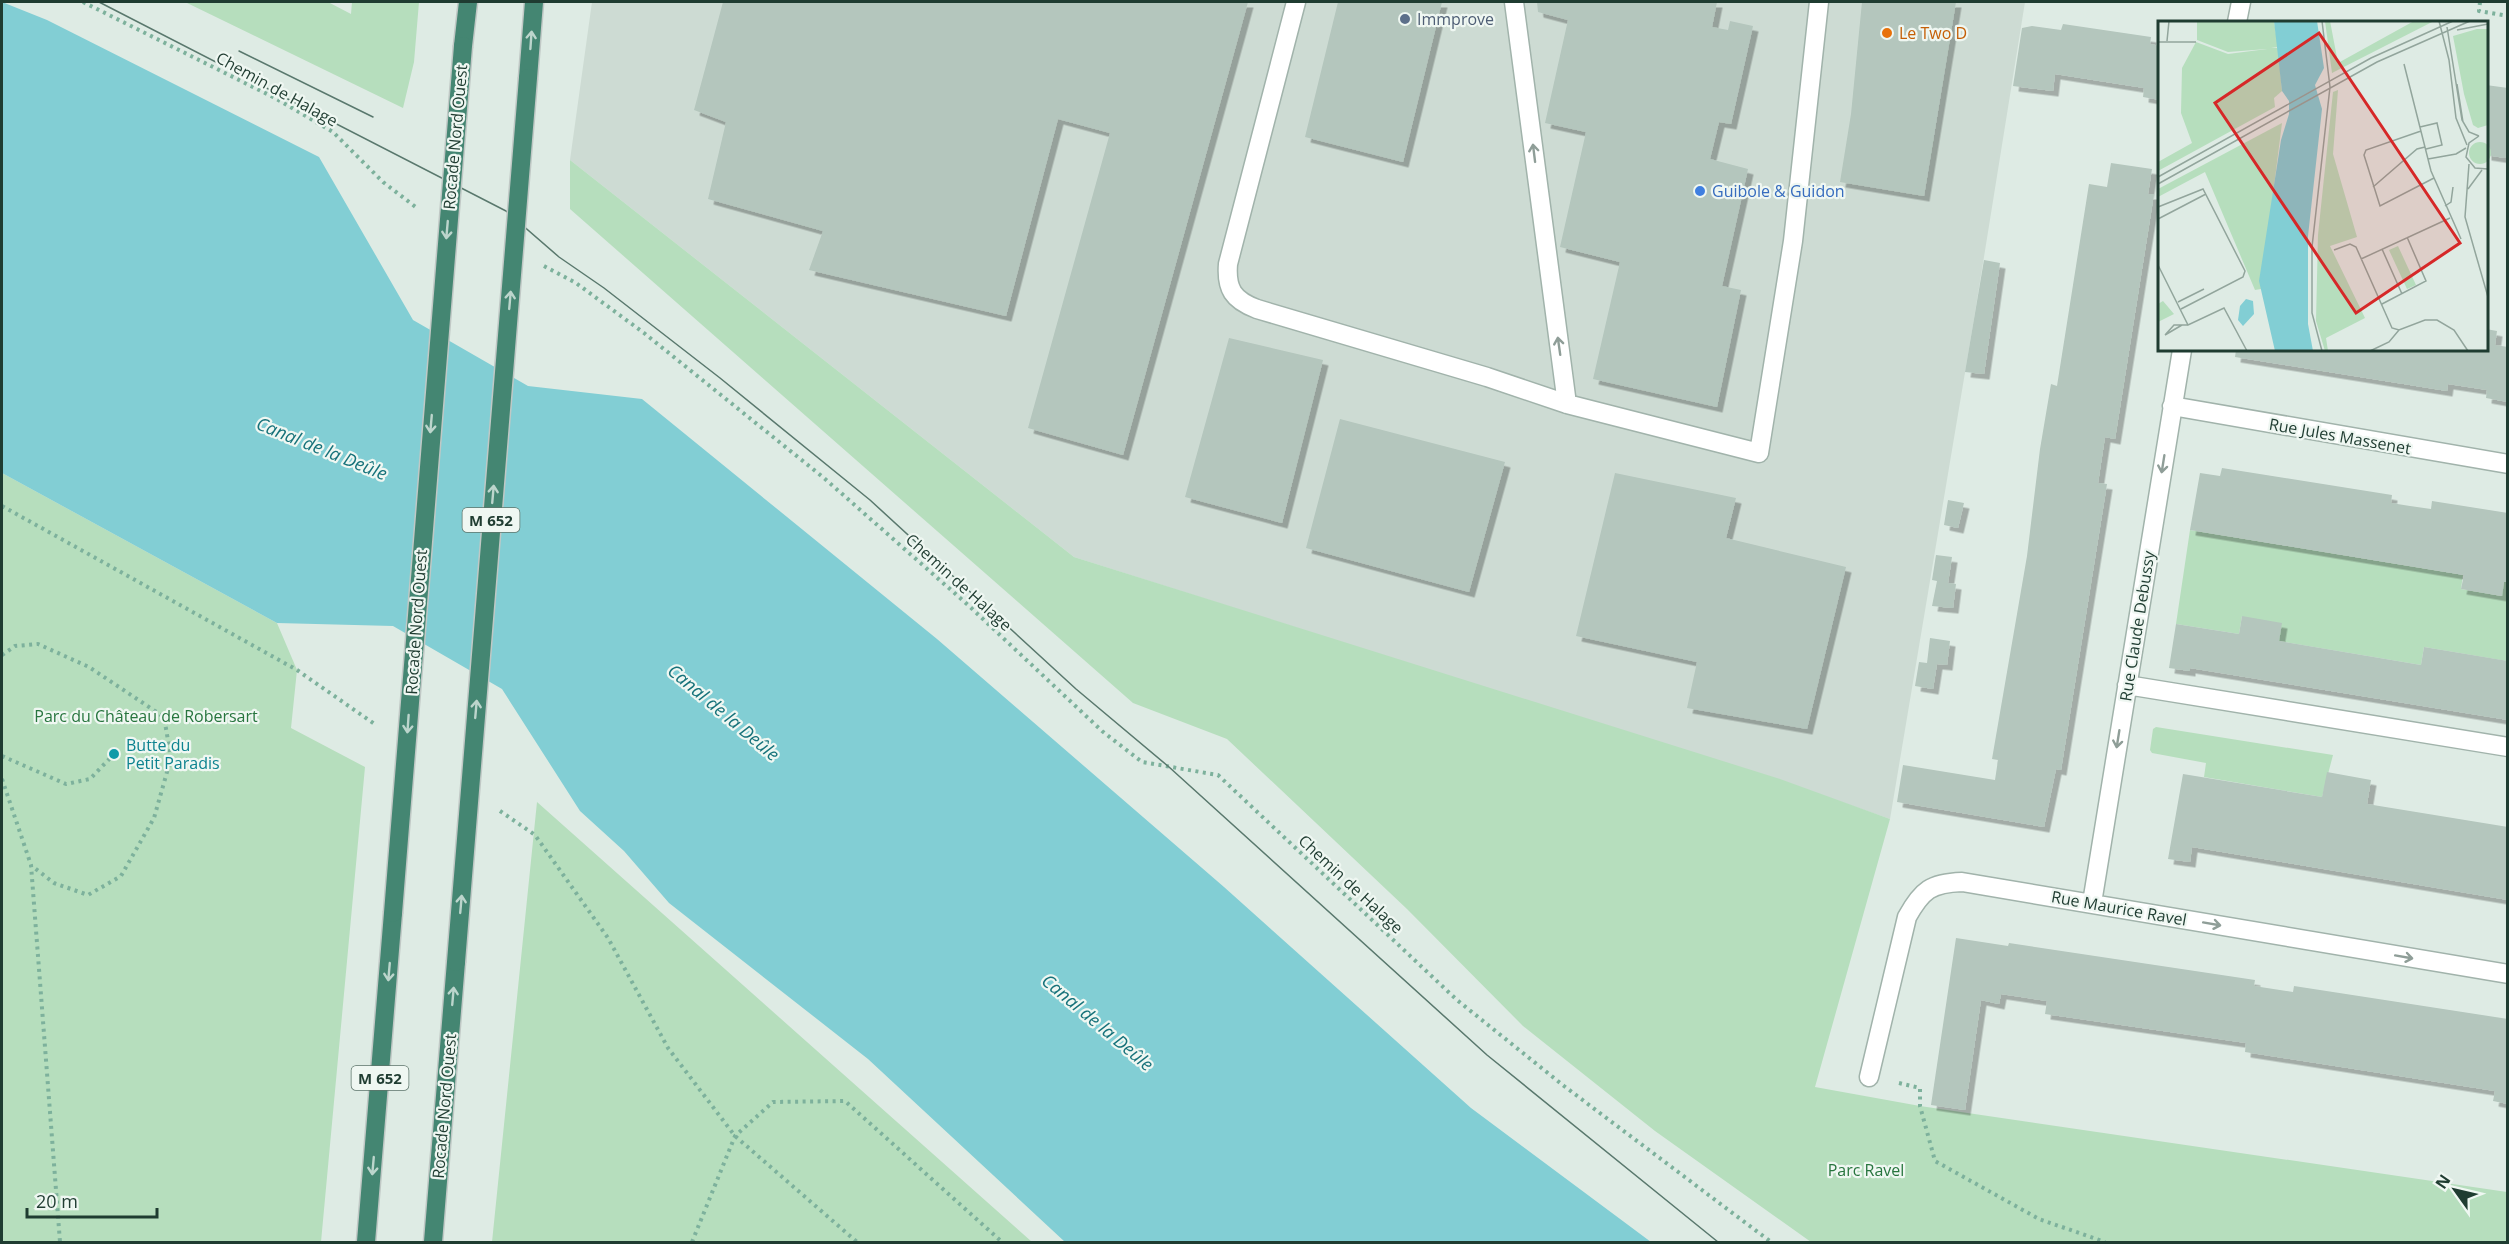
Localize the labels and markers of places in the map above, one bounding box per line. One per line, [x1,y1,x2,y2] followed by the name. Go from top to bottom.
[1417,8,1494,30] place label: Immprove
[1398,12,1412,26] marker: Immprove
[1899,22,1967,44] place label: Le Two D
[1880,26,1894,40] marker: Le Two D
[1712,180,1845,202] place label: Guibole & Guidon
[1693,184,1707,198] marker: Guibole & Guidon
[126,734,220,774] place label: Butte du Petit Paradis
[107,747,121,761] marker: Butte du Petit Paradis

